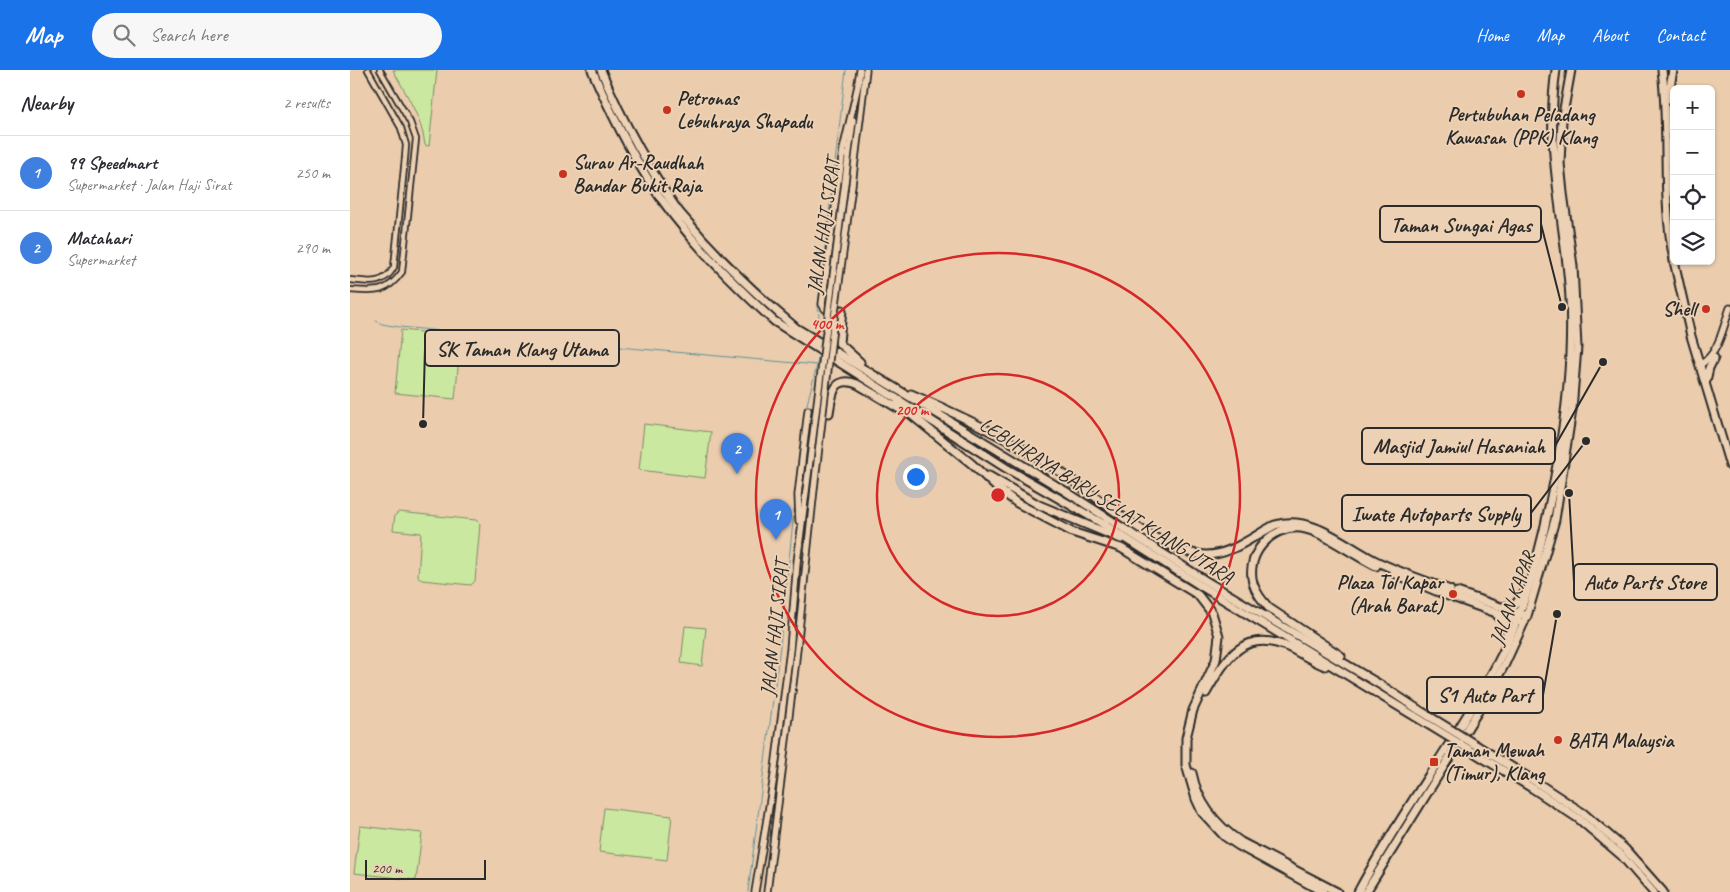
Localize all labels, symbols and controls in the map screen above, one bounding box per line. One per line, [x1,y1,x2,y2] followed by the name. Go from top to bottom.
[92,13,442,58] search box
[25,20,62,50] text: Map
[110,21,138,49] icon: search
[150,23,228,47] text: Search here
[1476,24,1509,46] text: Home
[1537,24,1564,46] text: Map
[1592,24,1628,46] text: About
[1656,24,1705,46] text: Contact
[1670,85,1715,265] map controls
[1670,85,1715,130] button: +
[677,86,814,134] place label: Petronas Lebuhraya Shapadu
[1515,88,1527,100] marker: Pertubuhan Peladang Kawasan (PPK) Klang
[20,90,73,116] text: Nearby
[283,93,330,113] text: 2 results
[1445,102,1599,150] place label: Pertubuhan Peladang Kawasan (PPK) Klang
[661,104,673,116] marker: Petronas Lebuhraya Shapadu
[1670,130,1715,175] button: −
[573,150,704,198] place label: Surau Ar-Raudhah Bandar Bukit Raja
[67,151,157,175] text: 99 Speedmart
[801,152,846,296] street label: JALAN HAJI SIRAT
[32,163,40,183] text: 1
[296,163,330,183] text: 250 m
[557,168,569,180] marker: Surau Ar-Raudhah Bandar Bukit Raja
[67,175,232,195] text: Supermarket · Jalan Haji Sirat
[1670,175,1715,220] button: locate
[1380,206,1541,242] callout: Taman Sungai Agas
[1391,212,1534,238] text: Taman Sungai Agas
[1670,220,1715,265] button: layers
[67,226,131,250] text: Matahari
[32,238,40,258] text: 2
[296,238,330,258] text: 290 m
[67,250,135,270] text: Supermarket
[1662,297,1699,322] place label: Shell
[1700,303,1712,315] marker: Shell
[811,315,845,334] text: 400 m
[425,330,619,366] callout: SK Taman Klang Utama
[436,336,609,362] text: SK Taman Klang Utama
[896,401,930,420] text: 200 m
[975,412,1239,590] street label: LEBUHRAYA BARU SELAT KLANG UTARA
[1362,428,1555,464] callout: Masjid Jamiul Hasaniah
[721,433,753,474] pin: 2
[1373,433,1546,459] text: Masjid Jamiul Hasaniah
[903,464,929,490] your location
[989,486,1007,504] centre of rings
[1342,495,1531,531] callout: Iwate Autoparts Supply
[760,499,792,540] pin: 1
[1352,501,1522,528] text: Iwate Autoparts Supply
[1484,546,1542,649] street label: JALAN KAPAR
[755,554,795,698] street label: JALAN HAJI SIRAT
[1574,564,1717,600] callout: Auto Parts Store
[1584,569,1708,595] text: Auto Parts Store
[1337,570,1446,618] place label: Plaza Tol Kapar (Arah Barat)
[1447,588,1459,600] marker: Plaza Tol Kapar (Arah Barat)
[1427,677,1543,713] callout: S1 Auto Part
[1437,682,1536,708] text: S1 Auto Part
[1568,728,1675,754] place label: BATA Malaysia
[1552,734,1564,746] marker: BATA Malaysia
[1444,738,1546,786] place label: Taman Mewah (Timur), Klang
[1428,756,1440,768] marker: Taman Mewah (Timur), Klang
[365,857,486,880] scale bar
[372,860,402,877] text: 200 m

